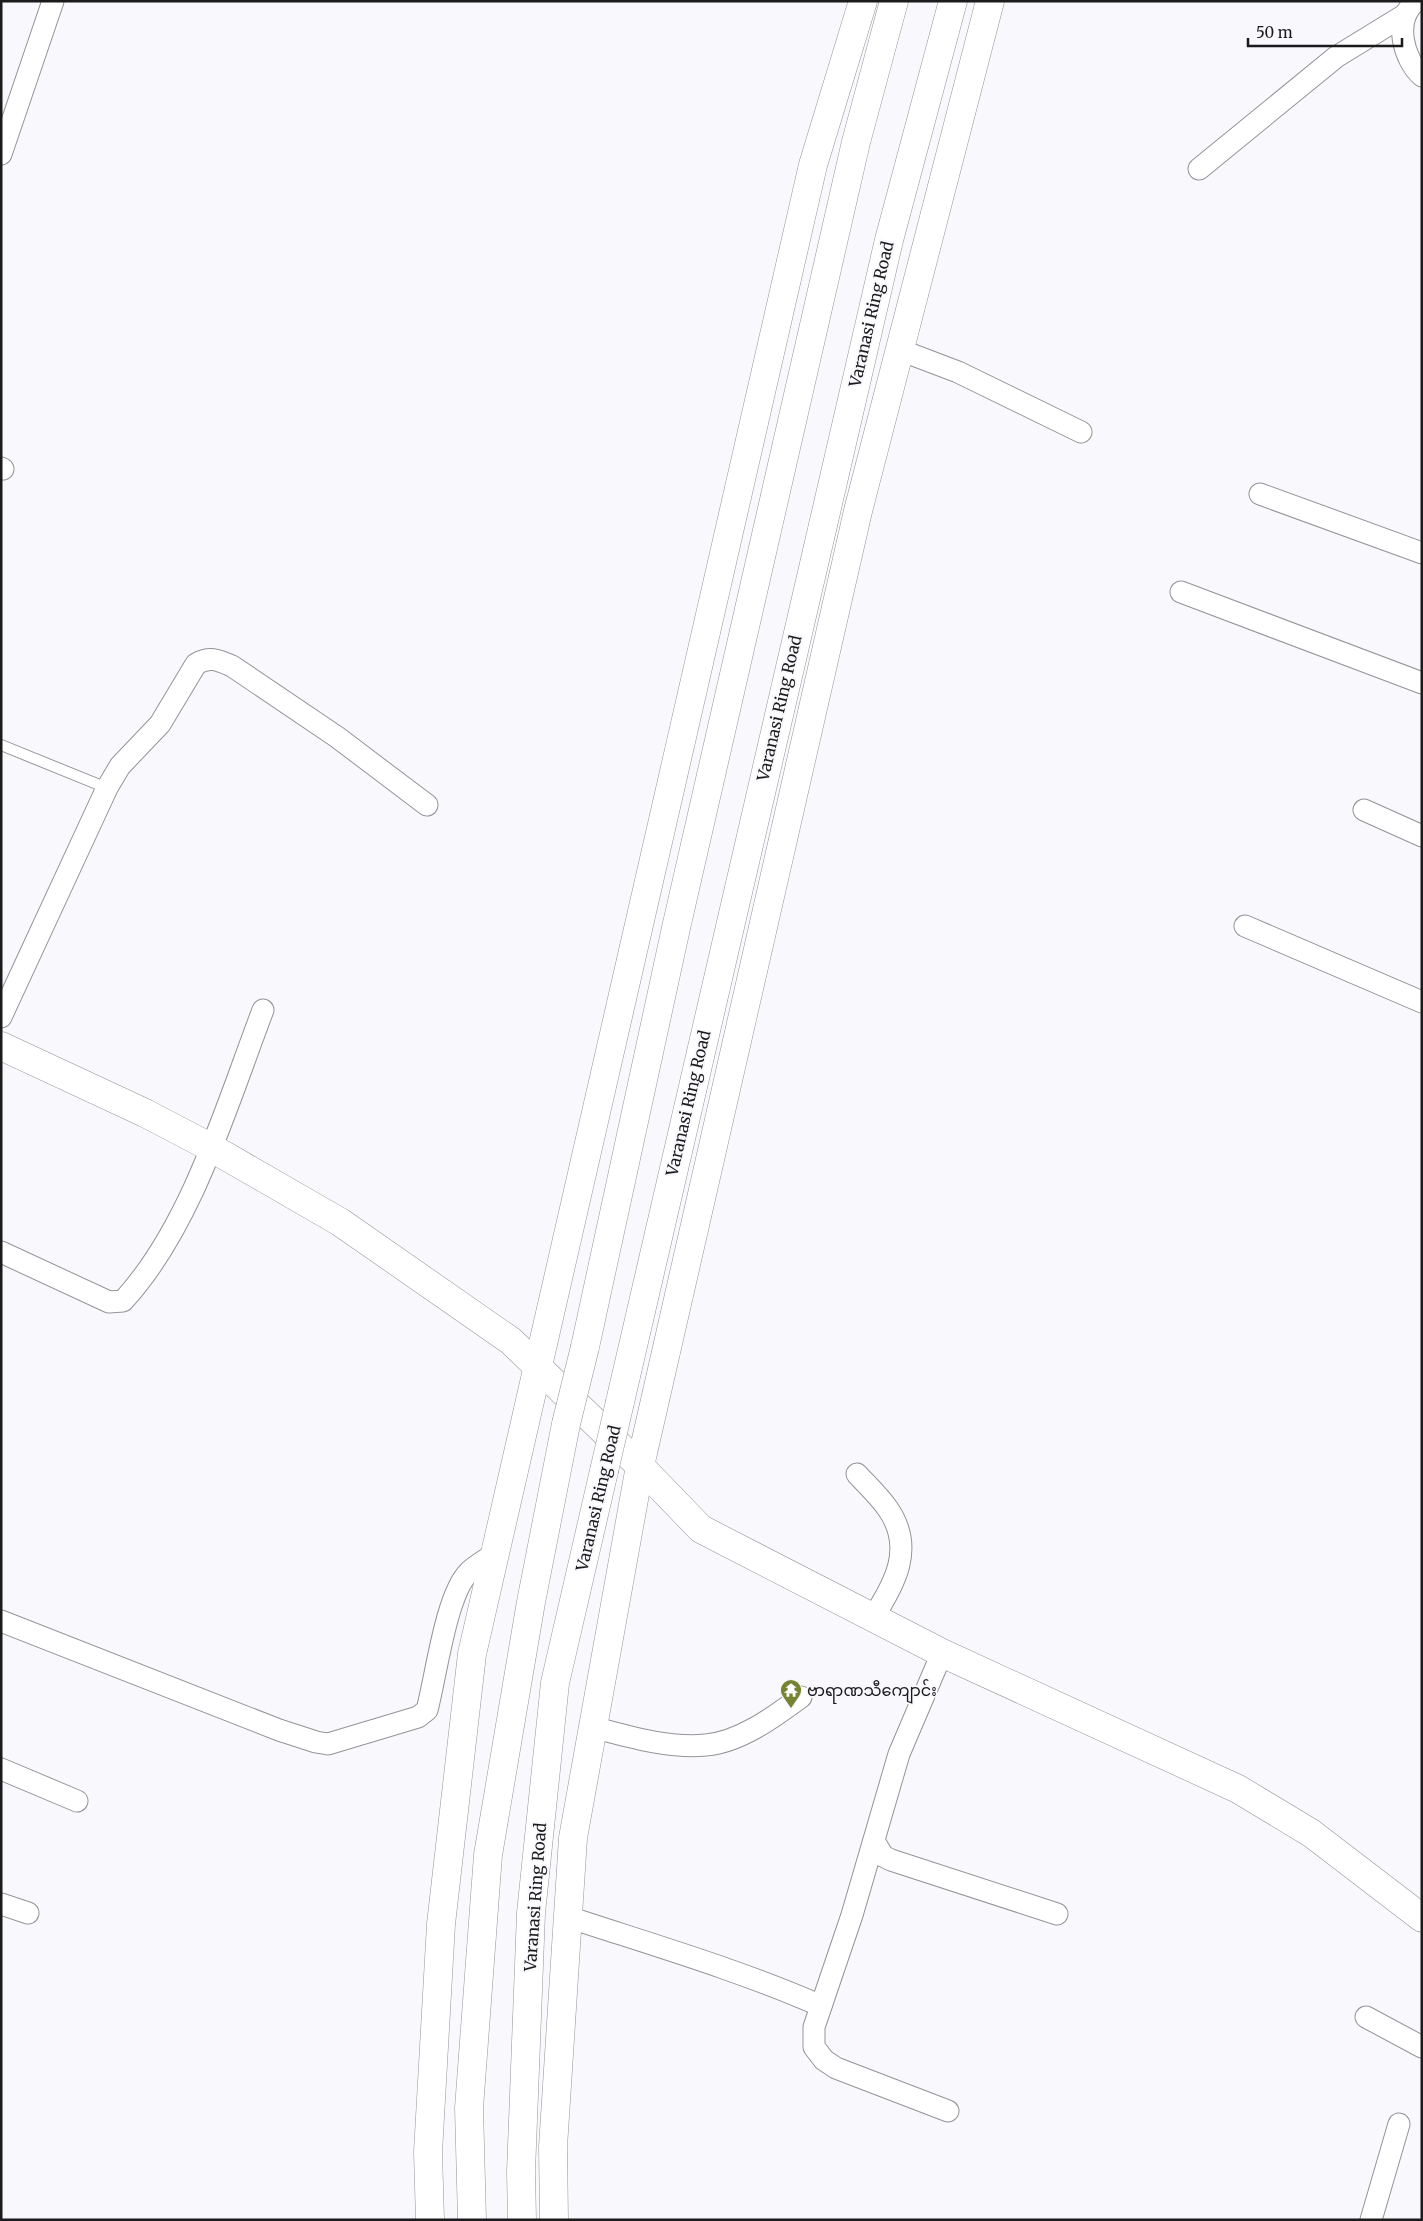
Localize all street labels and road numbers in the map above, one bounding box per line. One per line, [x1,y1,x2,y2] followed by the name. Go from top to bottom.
[844,239,898,390] street label: Varanasi Ring Road
[752,633,806,784] street label: Varanasi Ring Road
[661,1028,715,1179] street label: Varanasi Ring Road
[571,1423,625,1574] street label: Varanasi Ring Road
[520,1822,550,1973] street label: Varanasi Ring Road

